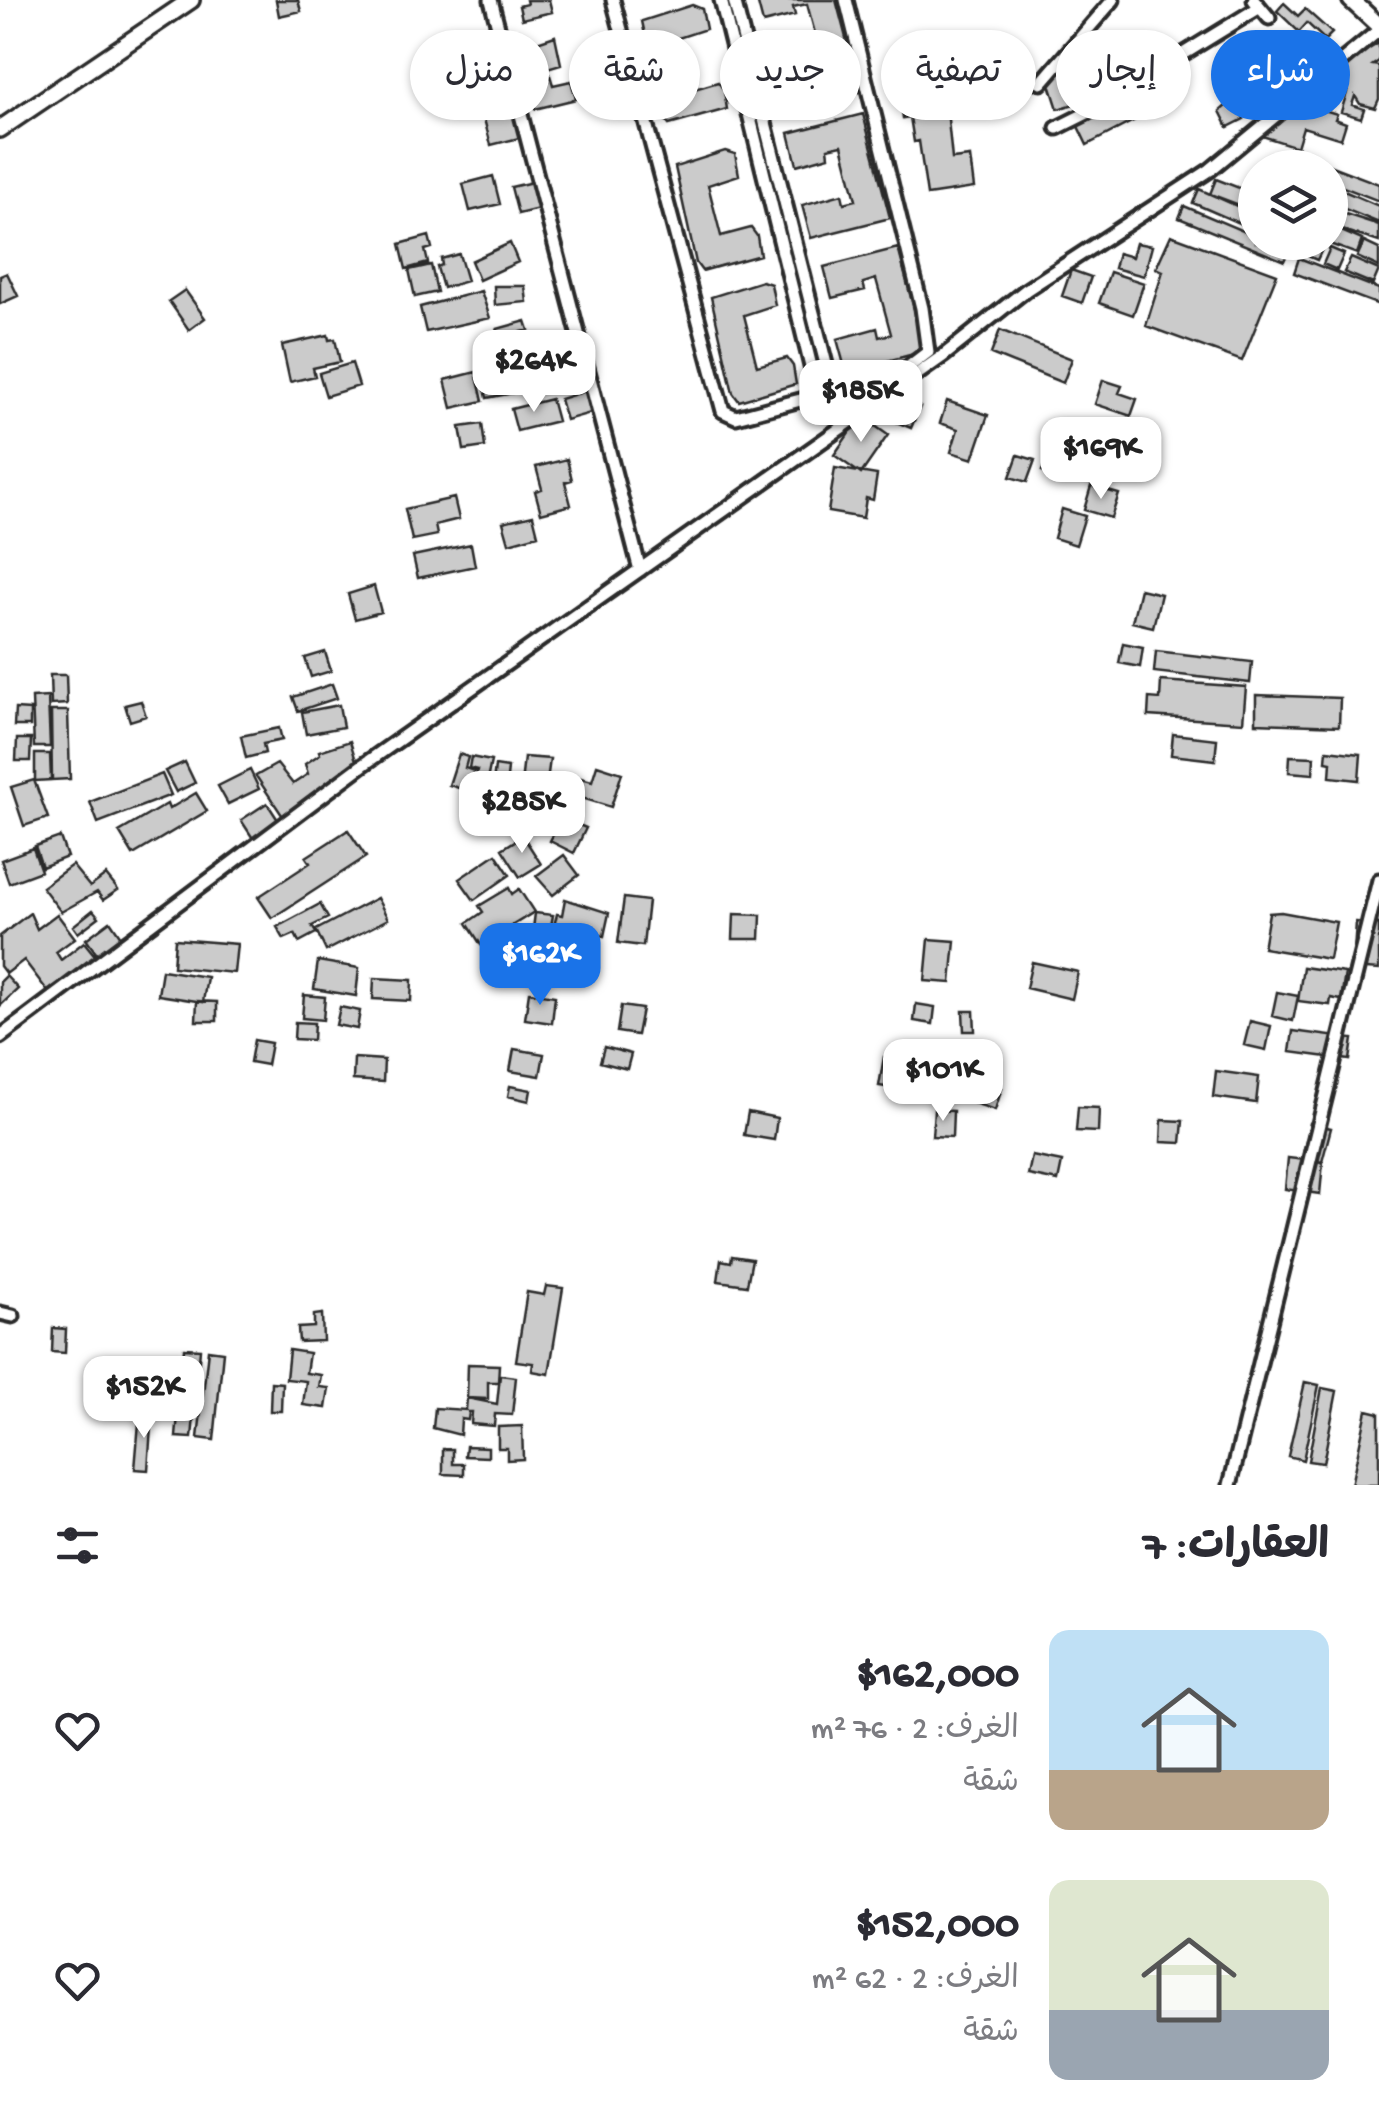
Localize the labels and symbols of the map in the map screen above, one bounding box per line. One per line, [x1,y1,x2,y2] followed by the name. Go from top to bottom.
[464,330,604,415] pin: $264K
[791,360,931,445] pin: $185K
[1031,417,1171,502] pin: $169K
[452,771,592,856] pin: $285K
[470,923,610,1008] pin: $162K
[873,1039,1013,1124] pin: $101K
[74,1356,214,1441] pin: $152K

